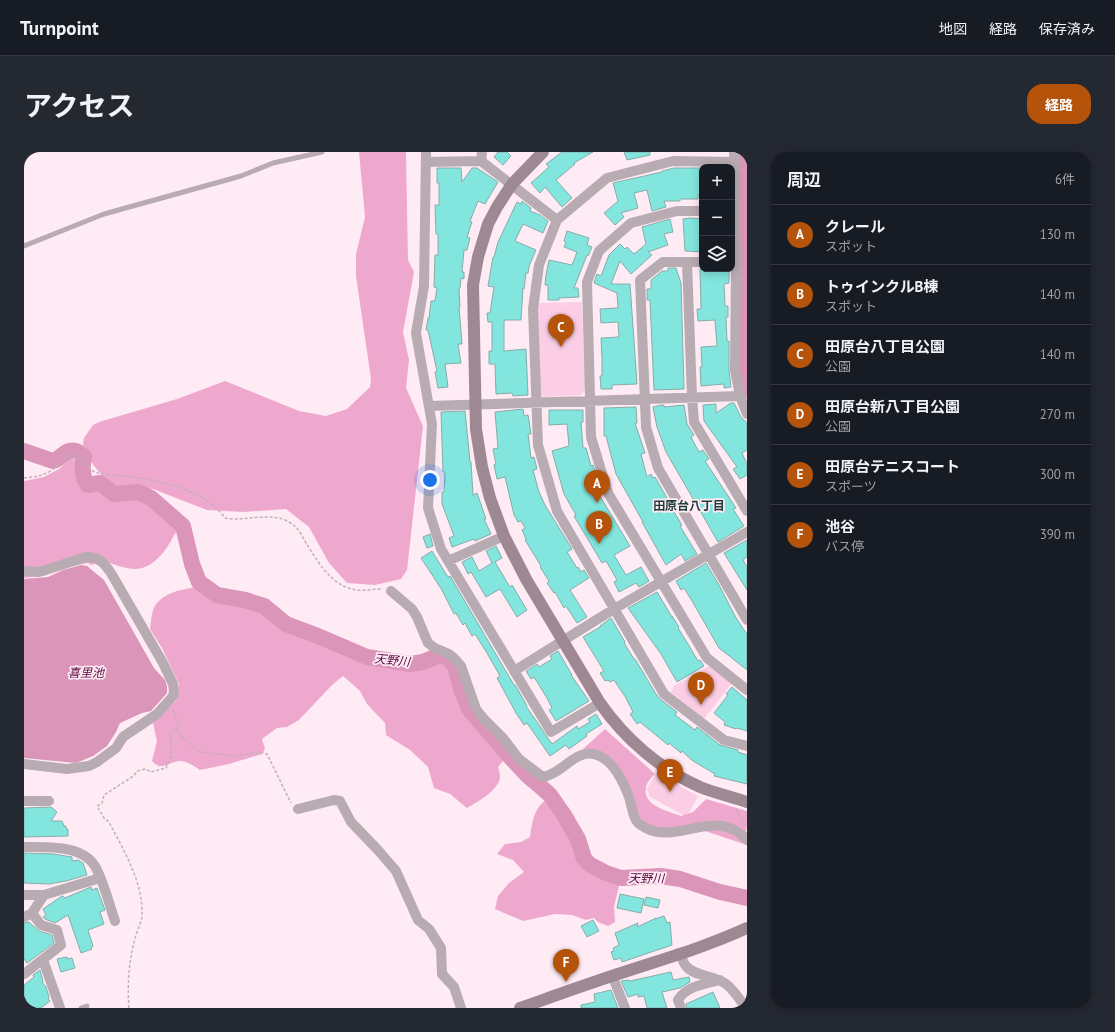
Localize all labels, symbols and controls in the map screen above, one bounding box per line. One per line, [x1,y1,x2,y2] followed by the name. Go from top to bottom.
[20,16,99,40] text: Turnpoint
[939,20,967,38] text: 地図
[989,20,1017,38] text: 経路
[1039,20,1095,38] text: 保存済み
[1027,84,1091,124] button: 経路
[24,87,135,124] text: アクセス
[699,164,735,272] map controls
[699,164,735,200] button: +
[787,169,821,191] text: 周辺
[1055,171,1075,188] text: 6件
[699,200,735,236] button: −
[825,217,885,236] text: クレール
[796,226,804,243] text: A
[1040,226,1075,243] text: 130 m
[699,236,735,272] button: layers
[825,238,877,255] text: スポット
[825,277,938,296] text: トゥインクルB棟
[796,286,804,303] text: B
[1040,286,1075,303] text: 140 m
[825,298,877,315] text: スポット
[548,314,574,347] pin: C
[825,337,945,356] text: 田原台八丁目公園
[796,346,804,363] text: C
[1040,346,1075,363] text: 140 m
[825,358,851,375] text: 公園
[825,397,960,416] text: 田原台新八丁目公園
[796,406,804,423] text: D
[1040,406,1075,423] text: 270 m
[825,418,851,435] text: 公園
[825,457,960,476] text: 田原台テニスコート
[797,466,803,483] text: E
[1040,466,1075,483] text: 300 m
[420,470,440,490] your location
[584,470,610,503] pin: A
[825,478,877,495] text: スポーツ
[653,498,725,513] district label: 田原台八丁目
[586,511,612,544] pin: B
[825,517,855,536] text: 池谷
[797,526,803,543] text: F
[1040,526,1075,543] text: 390 m
[825,538,864,555] text: バス停
[373,651,413,670] water label: 天野川
[68,665,105,680] water label: 喜里池
[688,672,714,705] pin: D
[657,759,683,792] pin: E
[628,870,666,886] water label: 天野川
[553,949,579,982] pin: F

